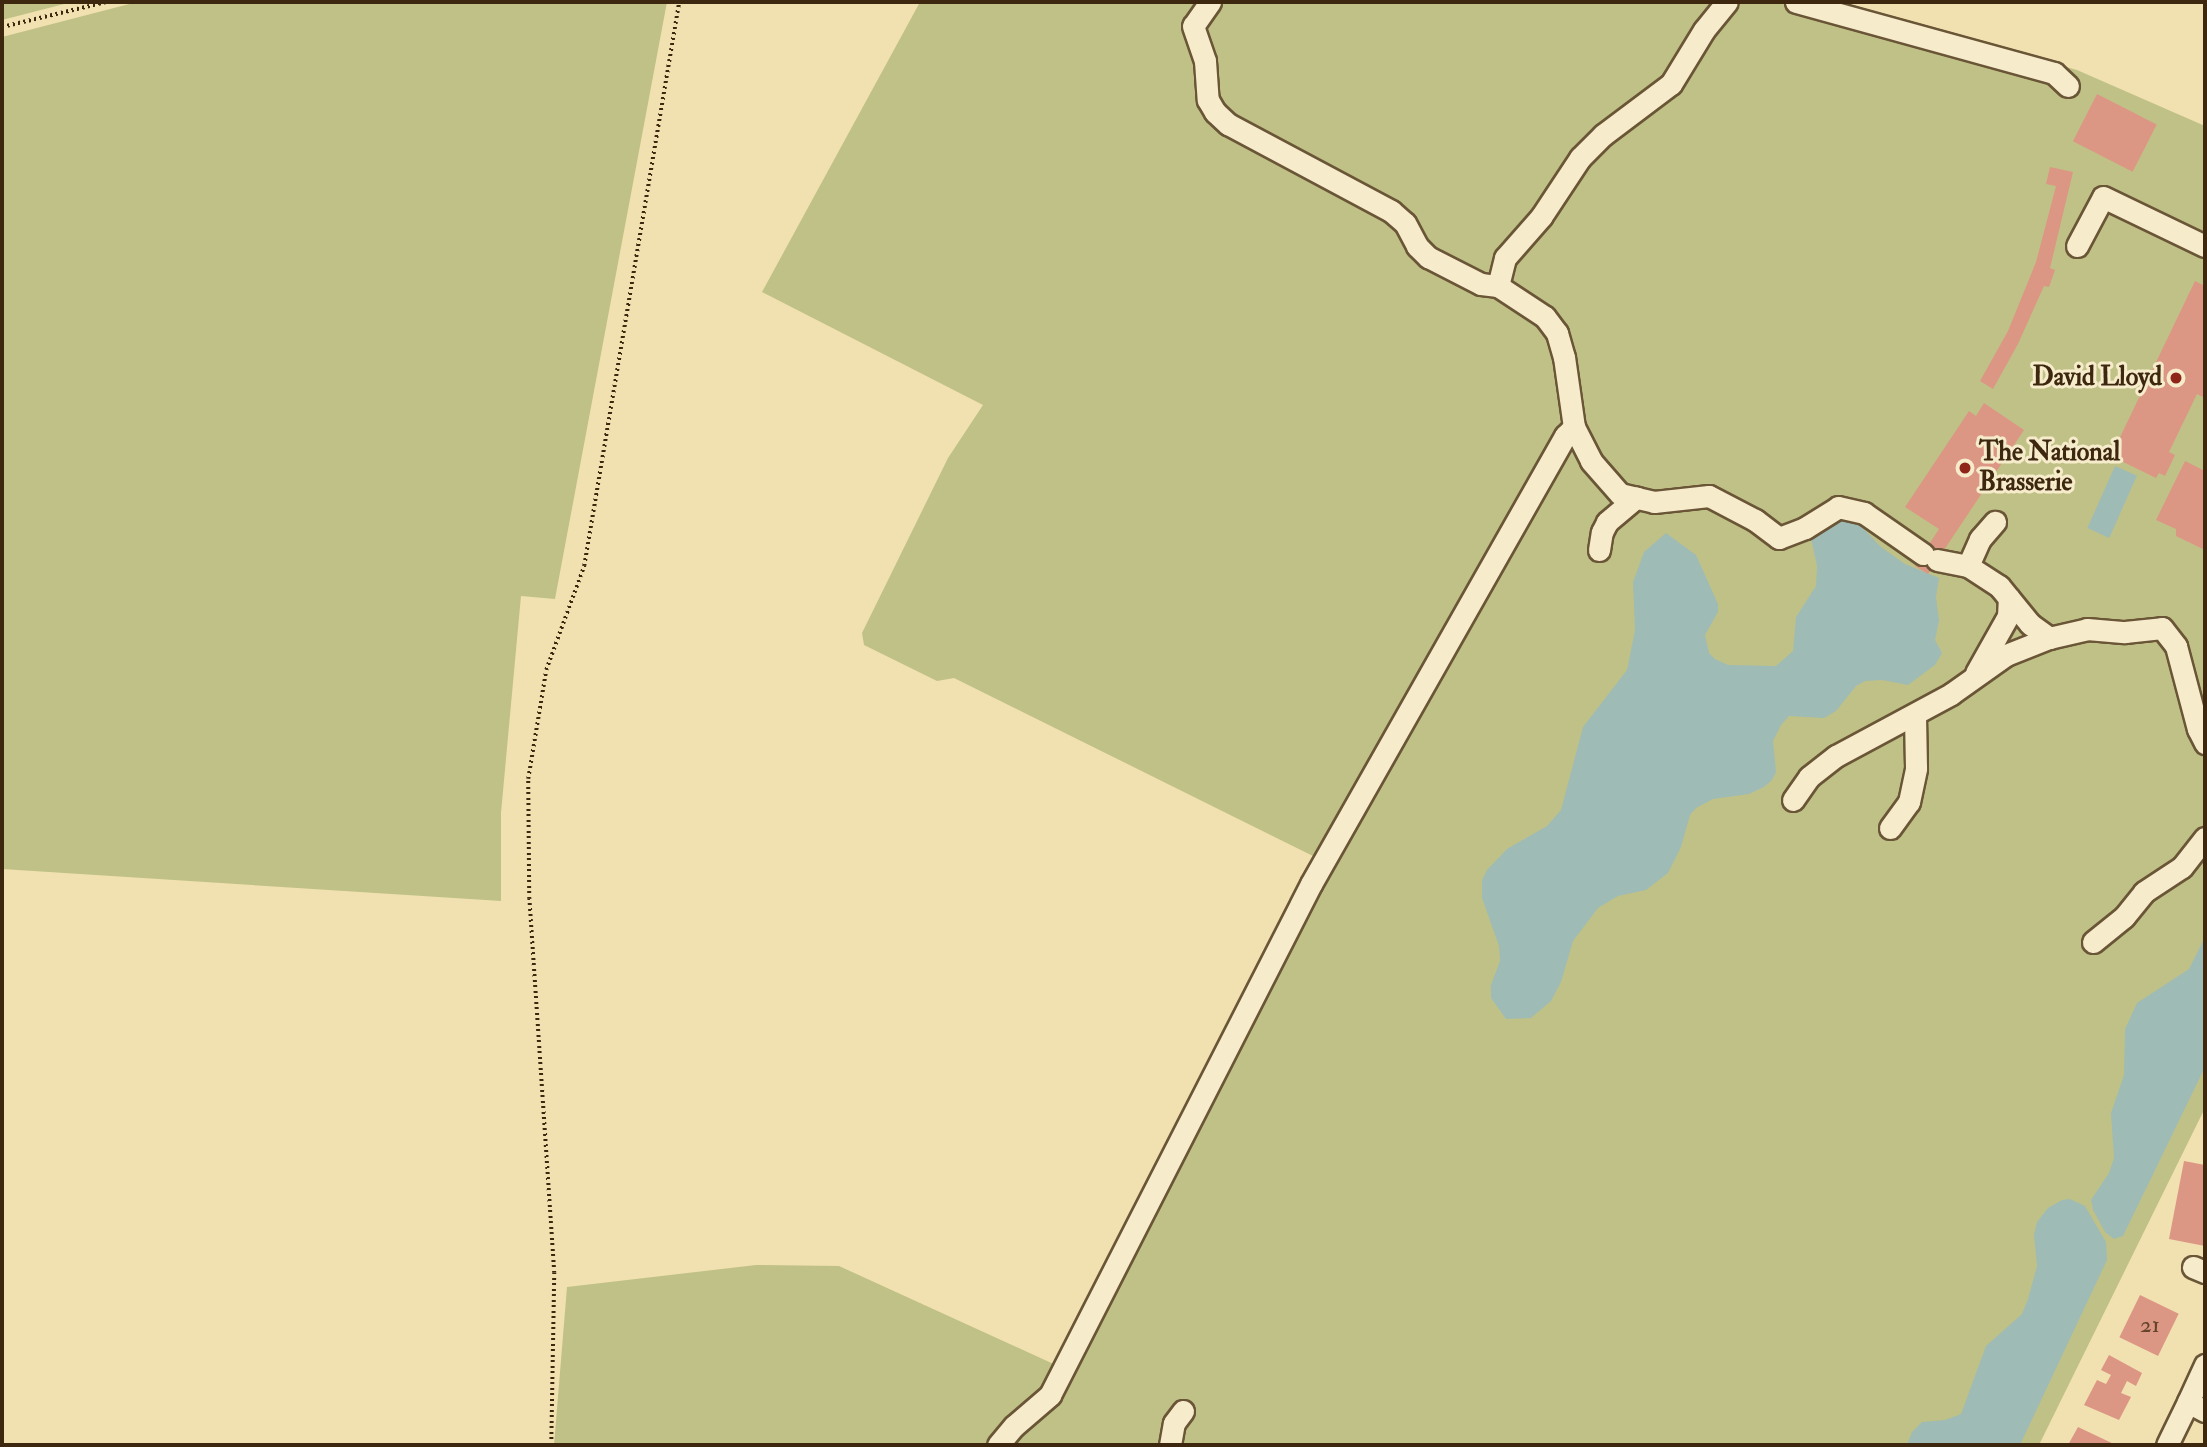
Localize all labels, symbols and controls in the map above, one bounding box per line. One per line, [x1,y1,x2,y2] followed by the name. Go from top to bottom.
[2033,362,2162,394] place label: David Lloyd
[2168,370,2184,386] marker: David Lloyd
[1979,437,2120,498] place label: The National Brasserie
[1957,460,1973,476] marker: The National Brasserie
[2140,1311,2160,1339] house number: 21

